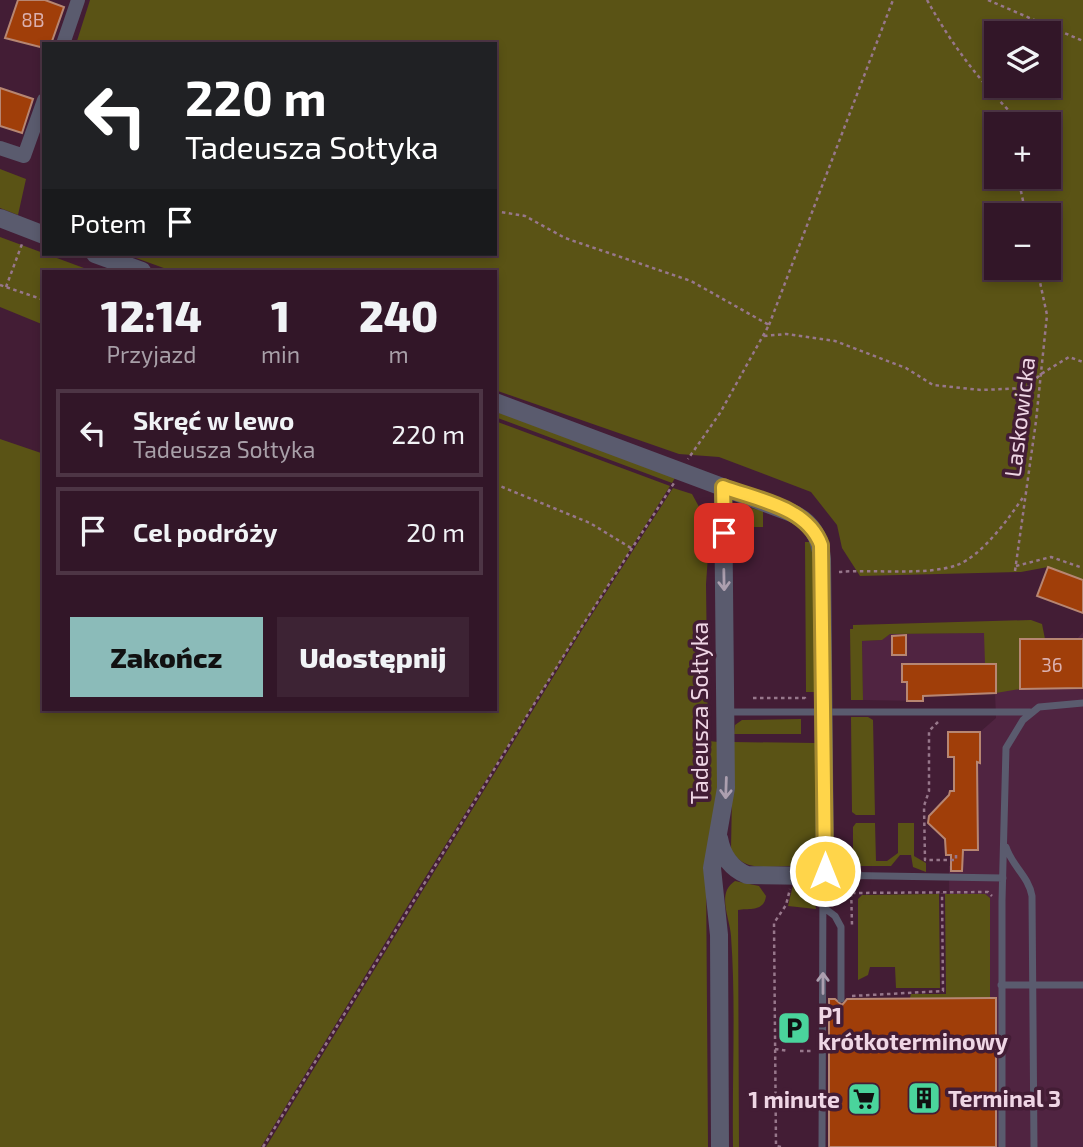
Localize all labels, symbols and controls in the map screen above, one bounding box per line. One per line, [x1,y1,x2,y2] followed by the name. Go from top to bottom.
[21,8,45,31] house number: 8B
[984,21,1061,280] map controls
[984,21,1061,98] button: layers
[185,67,327,126] text: 220 m
[70,70,161,161] icon: left
[984,112,1061,189] button: +
[185,127,439,165] text: Tadeusza Sołtyka
[161,203,199,241] icon: arrive
[984,203,1061,280] button: −
[70,207,147,238] text: Potem
[101,290,202,340] text: 12:14
[271,290,290,340] text: 1
[359,290,438,340] text: 240
[106,340,196,368] text: Przyjazd
[261,340,300,368] text: min
[388,340,409,368] text: m
[998,355,1040,479] street label: Laskowicka
[133,404,294,435] text: Skręć w lewo
[74,414,112,452] icon: left
[392,418,465,449] text: 220 m
[133,435,315,463] text: Tadeusza Sołtyka
[694,503,754,563] pin
[74,512,112,550] icon: arrive
[705,514,743,552] icon: arrive
[133,516,278,547] text: Cel podróży
[406,516,465,547] text: 20 m
[717,568,731,591] one-way arrow
[70,617,263,697] button: Zakończ
[277,617,469,697] button: Udostępnij
[685,622,713,804] street label: Tadeusza Sołtyka
[1041,653,1063,676] house number: 36
[719,776,732,799] one-way arrow
[788,834,862,908] position arrow
[816,972,830,995] one-way arrow
[818,1001,1008,1055] place label: P1 krótkoterminowy
[775,1009,813,1047] parking icon: P1 krótkoterminowy
[905,1079,943,1117] building icon: Terminal 3
[845,1080,883,1118] supermarket icon: 1 minute
[948,1084,1061,1112] place label: Terminal 3
[749,1085,840,1113] place label: 1 minute

